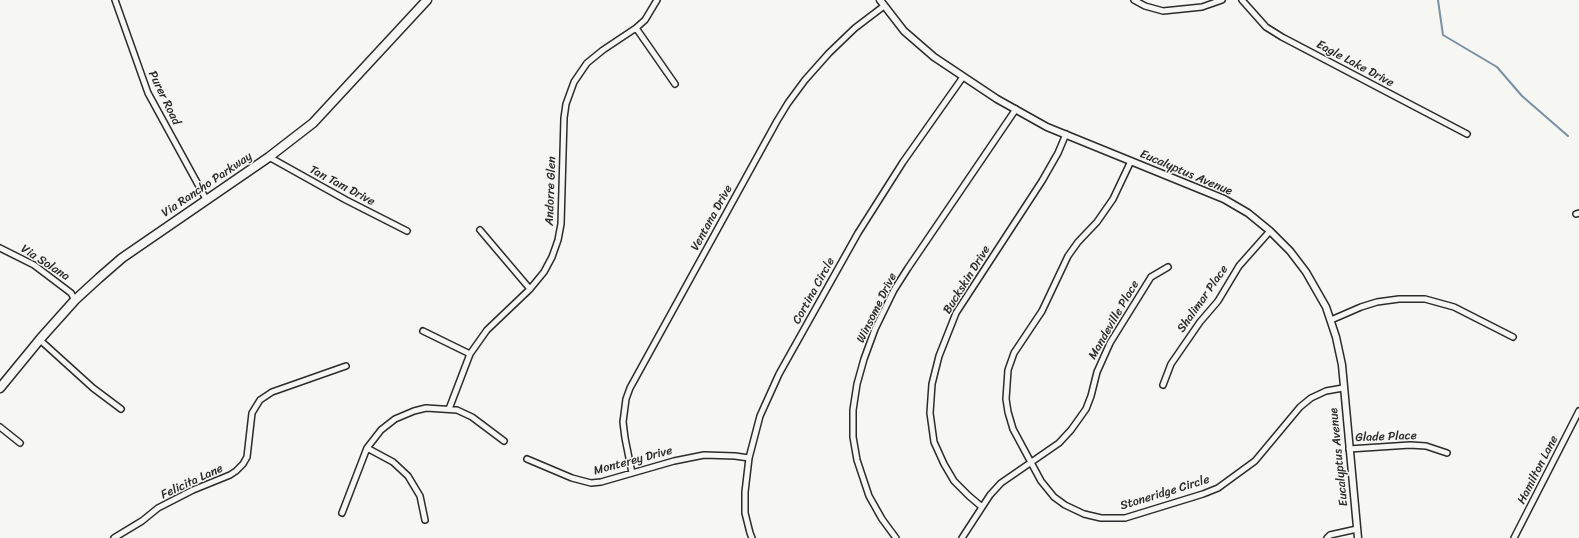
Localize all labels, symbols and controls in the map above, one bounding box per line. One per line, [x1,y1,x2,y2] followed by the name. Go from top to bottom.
[1314,37,1396,91] street label: Eagle Lake Drive
[145,69,183,127] street label: Purer Road
[1138,147,1234,199] street label: Eucalyptus Avenue
[159,149,255,221] street label: Via Rancho Parkway
[543,156,559,226] street label: Andorre Glen
[307,163,377,209] street label: Tan Tam Drive
[688,183,736,253] street label: Ventana Drive
[18,242,72,284] street label: Via Solana
[940,243,994,317] street label: Buckskin Drive
[790,255,838,327] street label: Cortina Circle
[1175,263,1231,335] street label: Shalimar Place
[854,271,900,345] street label: Winsome Drive
[1086,278,1142,362] street label: Mandeville Place
[1327,407,1351,507] street label: Eucalyptus Avenue
[1355,429,1417,445] street label: Glade Place
[1515,433,1561,507] street label: Hamilton Lane
[592,444,674,478] street label: Monterey Drive
[159,461,225,503] street label: Felicita Lane
[1119,473,1211,513] street label: Stoneridge Circle

